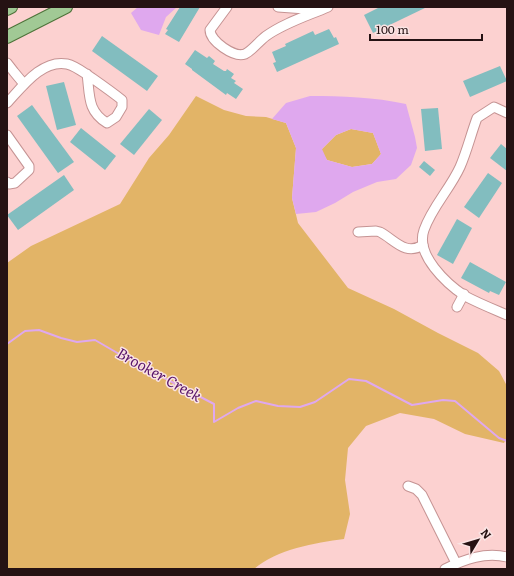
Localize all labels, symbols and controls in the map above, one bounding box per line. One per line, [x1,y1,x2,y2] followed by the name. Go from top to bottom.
[370,16,482,42] scale bar
[376,20,409,38] text: 100 m
[113,341,207,407] water label: Brooker Creek
[458,520,498,560] north arrow
[478,525,496,542] text: N

